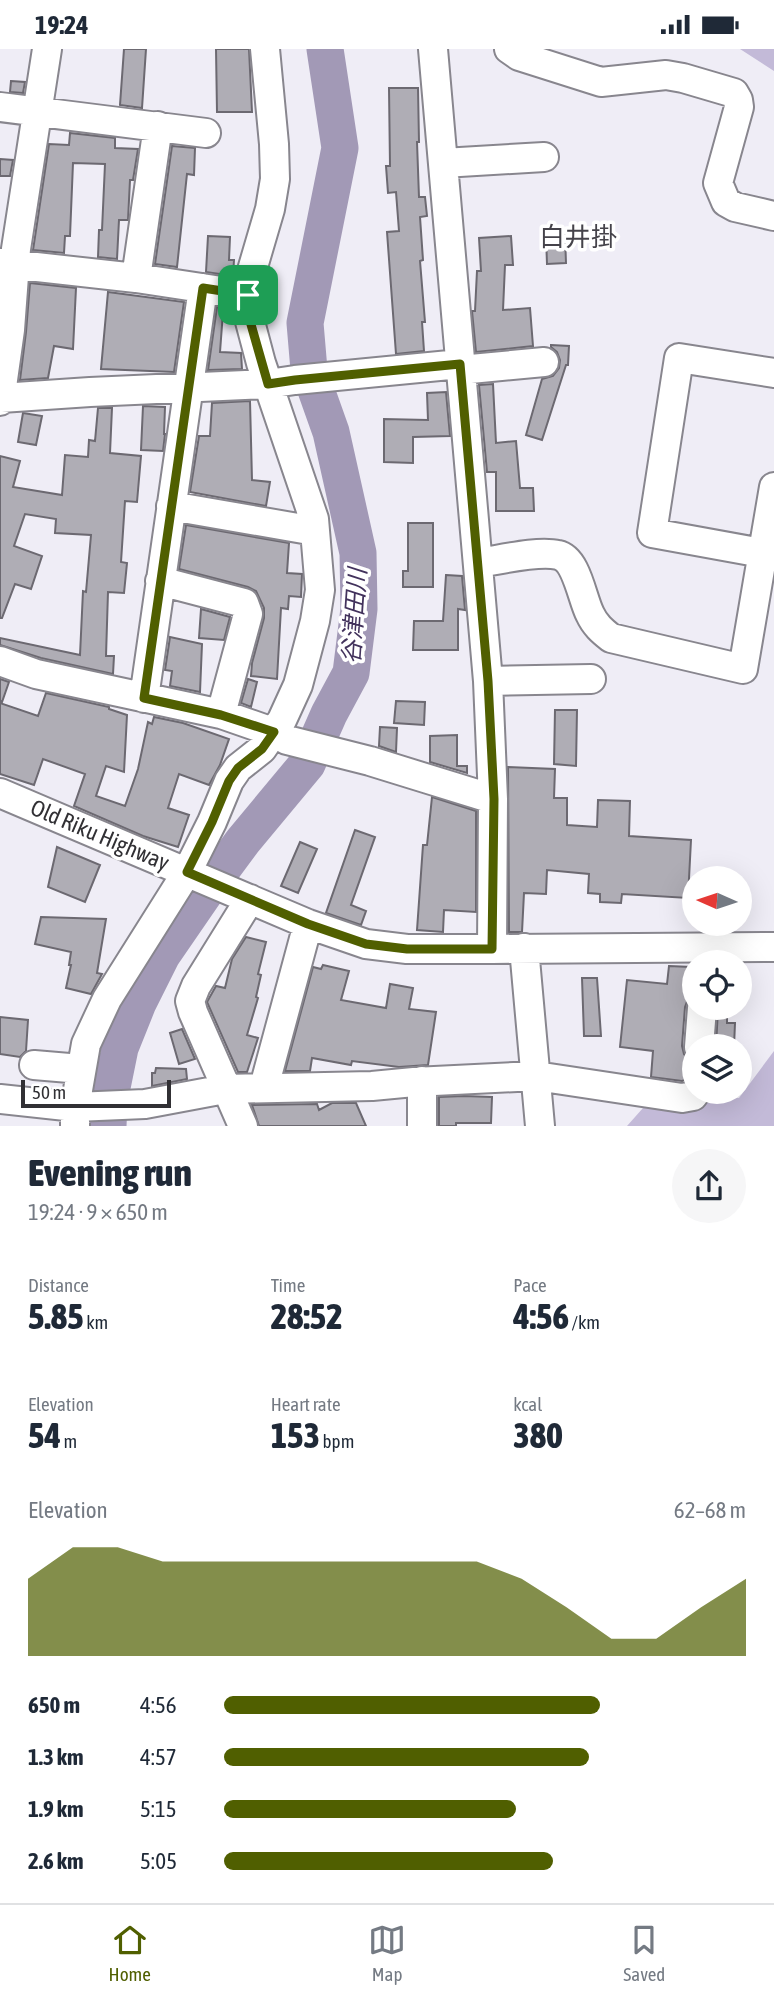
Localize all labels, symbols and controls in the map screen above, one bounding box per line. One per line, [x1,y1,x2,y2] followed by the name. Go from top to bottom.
[35,10,89,40] text: 19:24
[539,222,617,252] district label: 白井掛
[218,265,278,325] pin
[229,276,267,314] icon: arrive
[337,564,371,665] water label: 谷津田川
[27,794,173,876] street label: Old Riku Highway
[682,866,752,936] north arrow
[682,866,752,1104] map controls
[682,950,752,1020] button: locate
[682,1034,752,1104] button: layers
[21,1077,172,1109] scale bar
[32,1081,66,1103] text: 50 m
[672,1149,746,1223] button: share
[28,1151,192,1194] text: Evening run
[28,1199,168,1225] text: 19:24 · 9 × 650 m
[28,1274,89,1296] text: Distance
[271,1274,305,1296] text: Time
[513,1274,547,1296] text: Pace
[28,1296,84,1336] text: 5.85
[271,1296,343,1336] text: 28:52
[513,1296,569,1336] text: 4:56
[84,1311,108,1333] text: km
[569,1311,600,1333] text: /km
[28,1393,94,1415] text: Elevation
[271,1393,341,1415] text: Heart rate
[513,1393,542,1415] text: kcal
[28,1415,61,1455] text: 54
[271,1415,320,1455] text: 153
[513,1415,563,1455] text: 380
[61,1430,77,1452] text: m
[320,1430,354,1452] text: bpm
[28,1497,108,1523] text: Elevation
[674,1497,746,1523] text: 62–68 m
[28,1692,80,1718] text: 650 m
[140,1692,177,1718] text: 4:56
[28,1744,84,1770] text: 1.3 km
[140,1744,177,1770] text: 4:57
[28,1796,84,1822] text: 1.9 km
[140,1796,177,1822] text: 5:15
[28,1848,84,1874] text: 2.6 km
[140,1848,177,1874] text: 5:05
[109,1921,151,1985] tab: Home
[368,1921,406,1985] tab: Map
[623,1921,665,1985] tab: Saved

